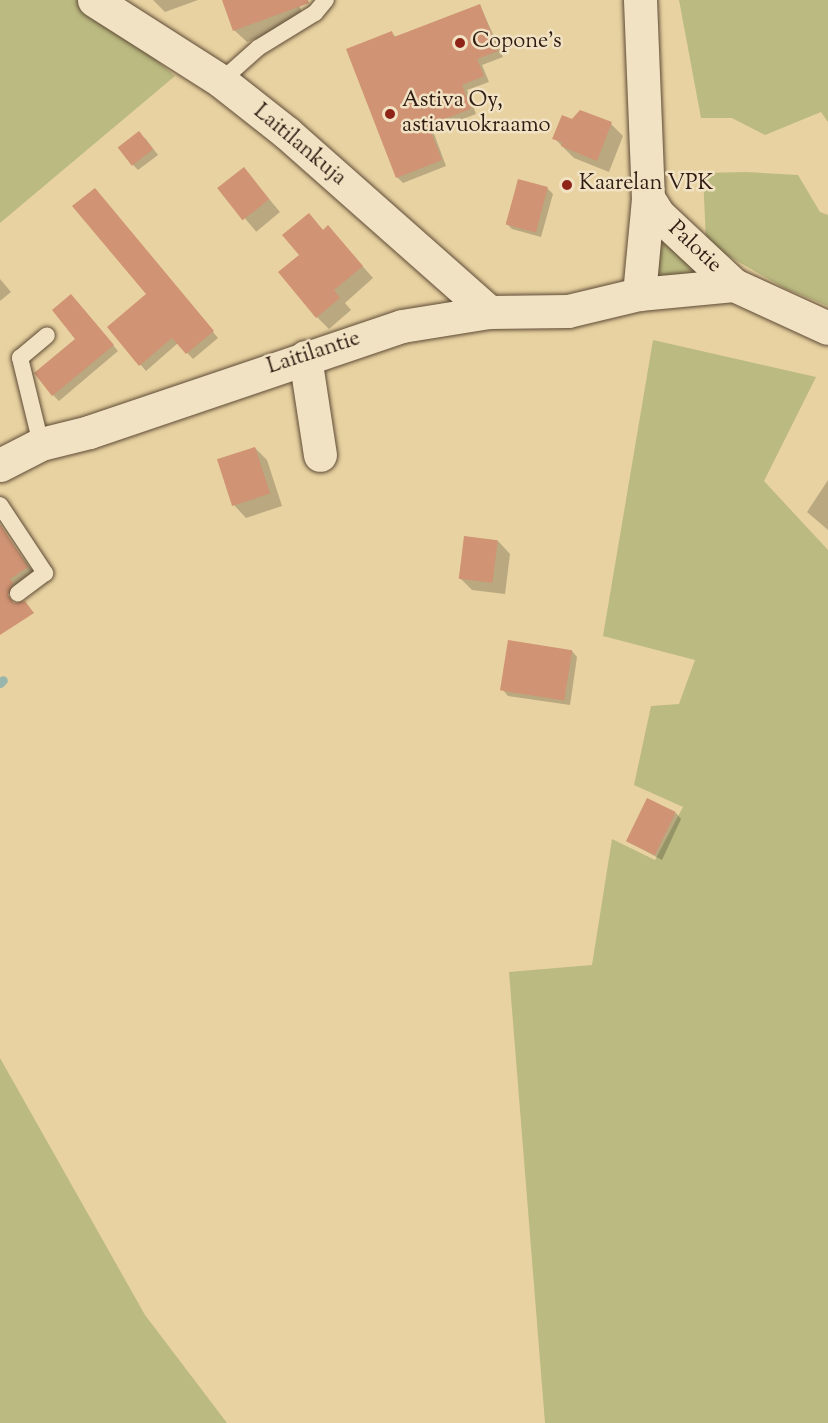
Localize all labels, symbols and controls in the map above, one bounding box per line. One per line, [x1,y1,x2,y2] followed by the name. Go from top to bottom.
[472,30,562,56] place label: Copone's
[453,36,467,50] marker: Copone's
[402,88,551,140] place label: Astiva Oy, astiavuokraamo
[247,100,351,192] street label: Laitilankuja
[383,107,397,121] marker: Astiva Oy, astiavuokraamo
[579,172,713,198] place label: Kaarelan VPK
[560,178,574,192] marker: Kaarelan VPK
[662,217,726,279] street label: Palotie
[264,327,364,381] street label: Laitilantie

